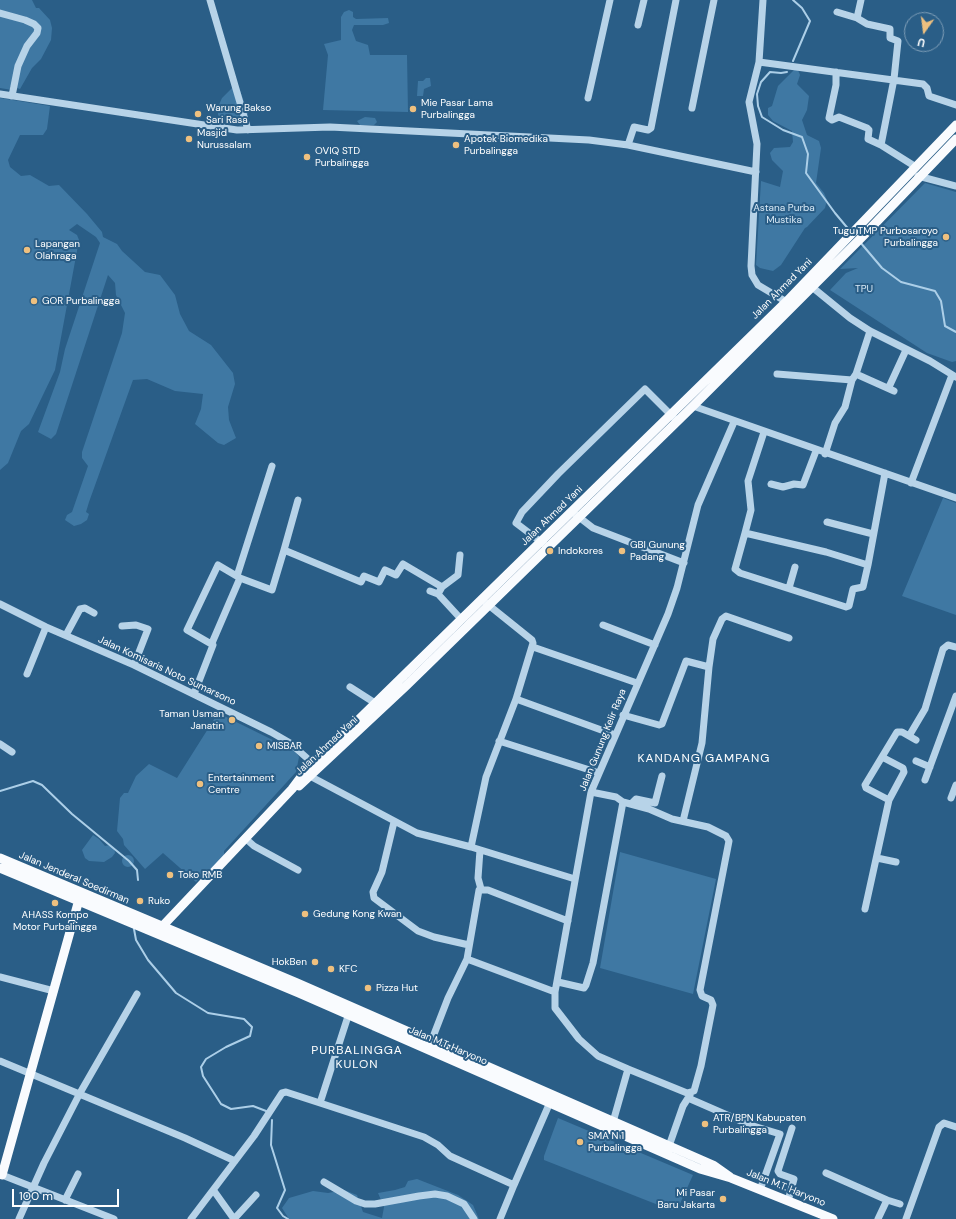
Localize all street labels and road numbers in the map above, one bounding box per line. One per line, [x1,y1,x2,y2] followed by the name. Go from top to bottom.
[749,256,815,322] street label: Jalan Ahmad Yani
[519,484,585,548] street label: Jalan Ahmad Yani
[96,634,238,708] street label: Jalan Komisaris Noto Sumarsono
[577,687,629,793] street label: Jalan Gunung Kelir Raya
[293,714,361,778] street label: Jalan Ahmad Yani
[17,849,131,907] street label: Jalan Jenderal Soedirman
[407,1024,489,1068] street label: Jalan M.T. Haryono
[745,1167,827,1209] street label: Jalan M.T. Haryono

